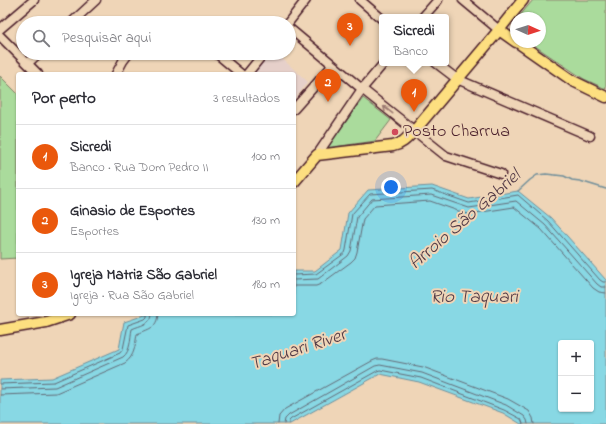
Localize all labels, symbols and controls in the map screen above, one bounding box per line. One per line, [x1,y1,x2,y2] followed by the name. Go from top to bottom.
[510,12,546,48] north arrow
[337,13,363,46] pin: 3
[379,14,449,66] popup
[16,16,296,60] search box
[393,20,435,42] text: Sicredi
[30,27,52,49] icon: search
[62,27,151,49] text: Pesquisar aqui
[393,42,428,61] text: Banco
[315,69,341,102] pin: 2
[401,79,427,112] pin: 1
[32,86,96,111] text: Por perto
[213,89,280,108] text: 3 resultados
[383,105,394,114] one-way arrow
[403,119,510,145] place label: Posto Charrua
[390,127,400,137] marker: Posto Charrua
[70,136,112,158] text: Sicredi
[43,147,47,166] text: 1
[251,147,280,166] text: 100 m
[70,158,209,177] text: Banco · Rua Dom Pedro II
[403,162,529,276] water label: Arroio São Gabriel
[381,177,401,197] your location
[70,200,195,222] text: Ginasio de Esportes
[42,211,48,230] text: 2
[252,211,280,230] text: 130 m
[70,222,119,241] text: Esportes
[70,264,217,286] text: Igreja Matriz São Gabriel
[42,275,48,294] text: 3
[252,275,280,294] text: 180 m
[430,284,520,311] water label: Rio Taquari
[70,286,194,305] text: Igreja · Rua São Gabriel
[246,321,352,378] water label: Taquari River
[558,340,594,412] map controls
[558,340,594,376] button: +
[558,376,594,412] button: −

